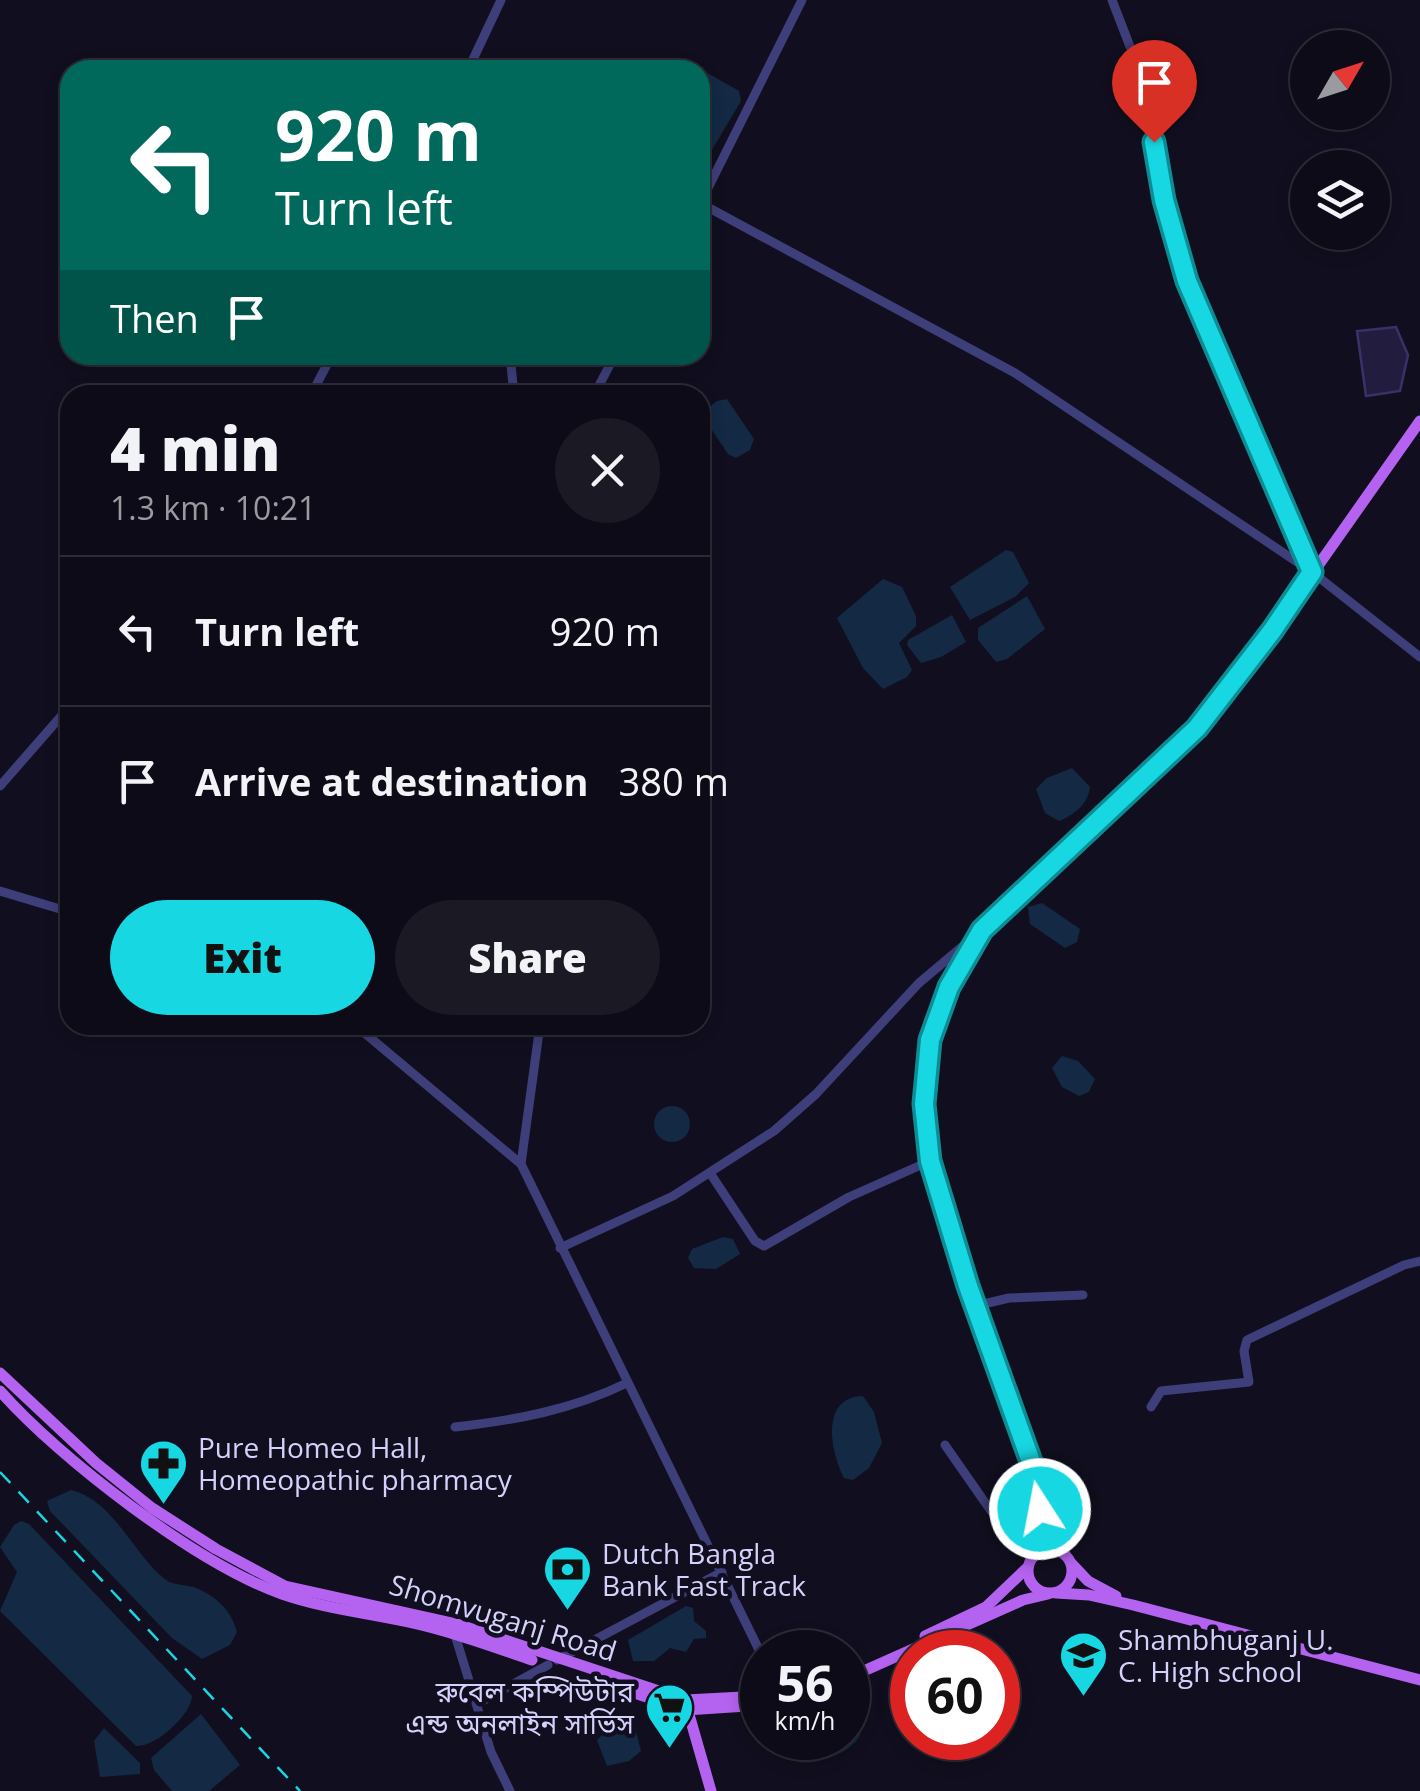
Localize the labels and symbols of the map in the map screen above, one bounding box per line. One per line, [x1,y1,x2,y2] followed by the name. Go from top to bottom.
[1290,30,1390,130] north arrow
[1112,40,1197,143] pin
[198,1428,513,1498] place label: Pure Homeo Hall, Homeopathic pharmacy
[137,1438,189,1506] pharmacy icon: Pure Homeo Hall, Homeopathic pharmacy
[988,1457,1092,1561] position arrow
[602,1534,806,1604] place label: Dutch Bangla Bank Fast Track
[541,1544,593,1612] bank icon: Dutch Bangla Bank Fast Track
[385,1564,621,1670] street label: Shomvuganj Road
[1118,1620,1334,1690] place label: Shambhuganj U. C. High school
[890,1630,1020,1760] speed limit sign: 60
[1057,1630,1109,1698] school or university icon: Shambhuganj U. C. High school
[406,1672,635,1742] place label: রুবেল কম্পিউটার এন্ড অনলাইন সার্ভিস
[643,1682,695,1750] supermarket icon: রুবেল কম্পিউটার এন্ড অনলাইন সার্ভিস

